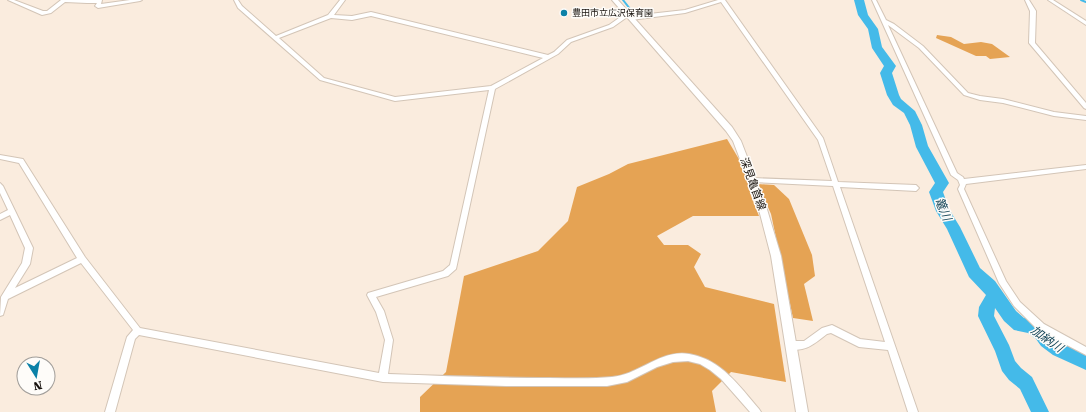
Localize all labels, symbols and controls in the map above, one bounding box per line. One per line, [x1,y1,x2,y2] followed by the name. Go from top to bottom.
[559,8,569,18] marker: 豊田市立広沢保育園
[572,8,653,18] place label: 豊田市立広沢保育園
[737,156,769,212] street label: 深見亀首線
[932,195,955,225] water label: 篭川
[1028,323,1067,356] water label: 加納川
[16,356,56,396] north arrow
[32,378,43,393] text: N

